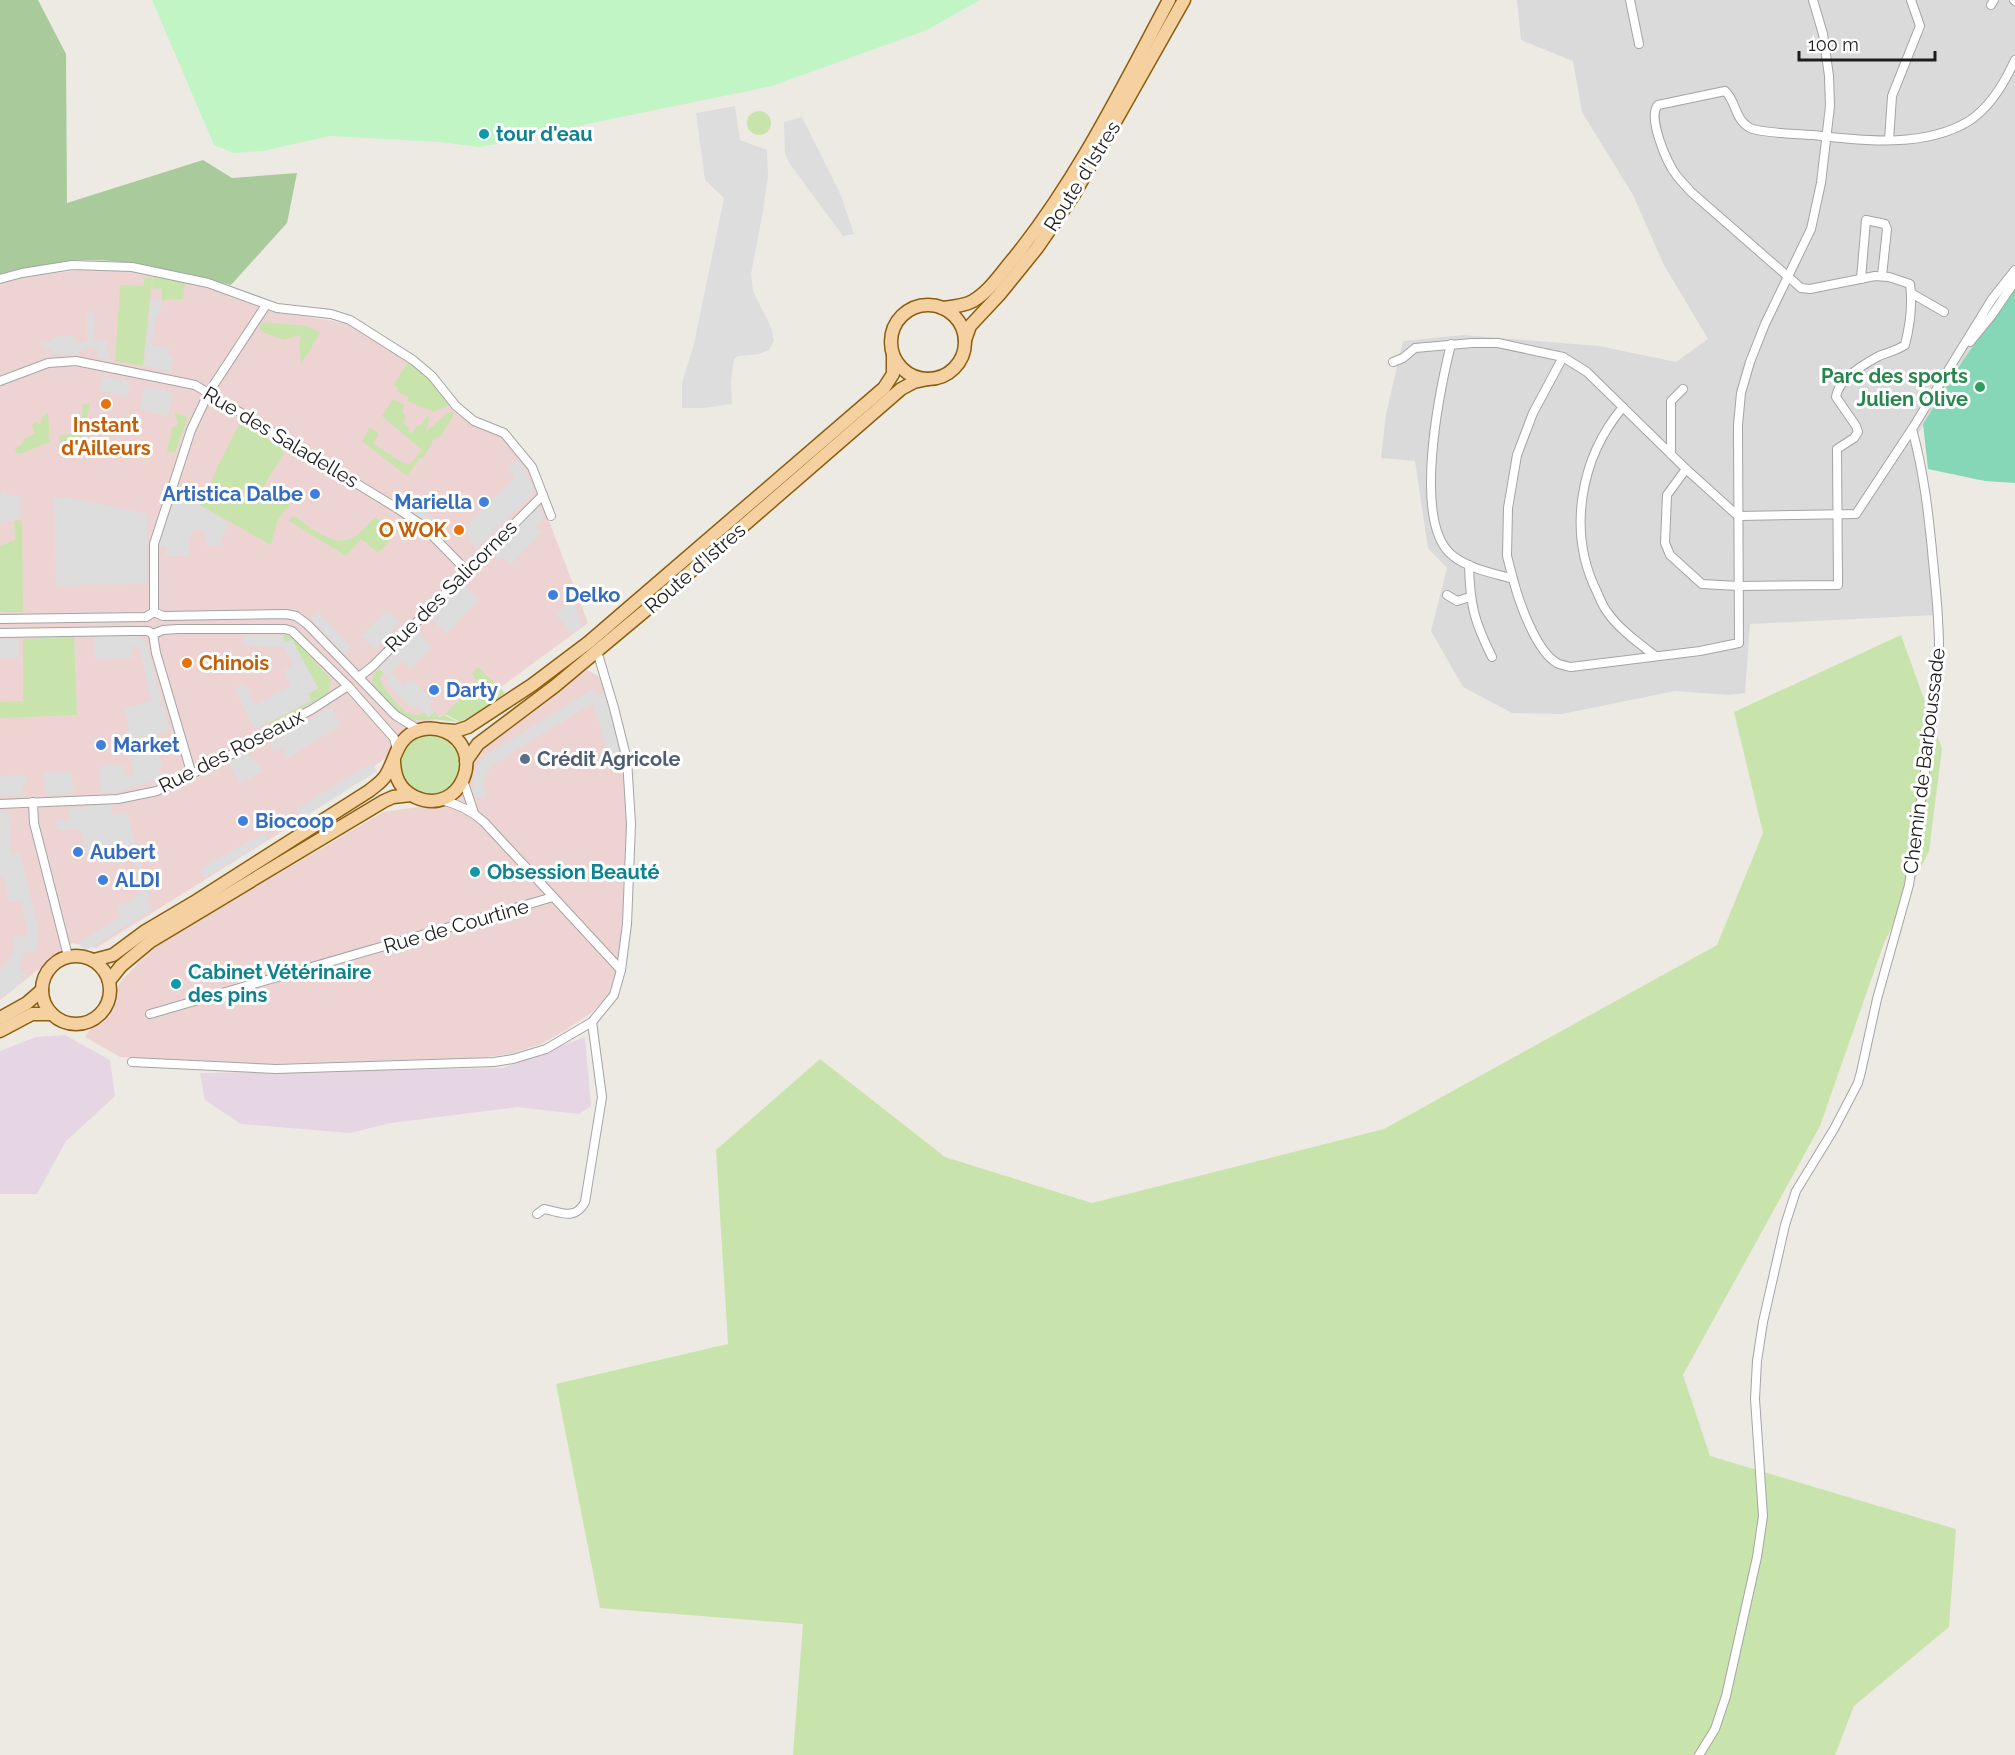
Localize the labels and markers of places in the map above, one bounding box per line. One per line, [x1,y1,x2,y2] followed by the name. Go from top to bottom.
[496,122,593,146] place label: tour d'eau
[477,127,491,141] marker: tour d'eau
[1821,364,1968,411] place label: Parc des sports Julien Olive
[1973,380,1987,394] marker: Parc des sports Julien Olive
[99,397,113,411] marker: Instant d'Ailleurs
[61,413,151,460] place label: Instant d'Ailleurs
[162,482,303,506] place label: Artistica Dalbe
[308,487,322,501] marker: Artistica Dalbe
[394,490,472,514] place label: Mariella
[477,495,491,509] marker: Mariella
[379,518,448,542] place label: O WOK
[452,523,466,537] marker: O WOK
[565,583,620,607] place label: Delko
[546,588,560,602] marker: Delko
[199,651,269,675] place label: Chinois
[180,656,194,670] marker: Chinois
[446,678,498,702] place label: Darty
[427,683,441,697] marker: Darty
[113,733,180,757] place label: Market
[94,738,108,752] marker: Market
[537,747,680,771] place label: Crédit Agricole
[518,752,532,766] marker: Crédit Agricole
[255,809,334,833] place label: Biocoop
[236,814,250,828] marker: Biocoop
[90,840,156,864] place label: Aubert
[71,845,85,859] marker: Aubert
[487,860,659,884] place label: Obsession Beauté
[468,865,482,879] marker: Obsession Beauté
[115,868,160,892] place label: ALDI
[96,873,110,887] marker: ALDI
[188,960,371,1007] place label: Cabinet Vétérinaire des pins
[169,977,183,991] marker: Cabinet Vétérinaire des pins

